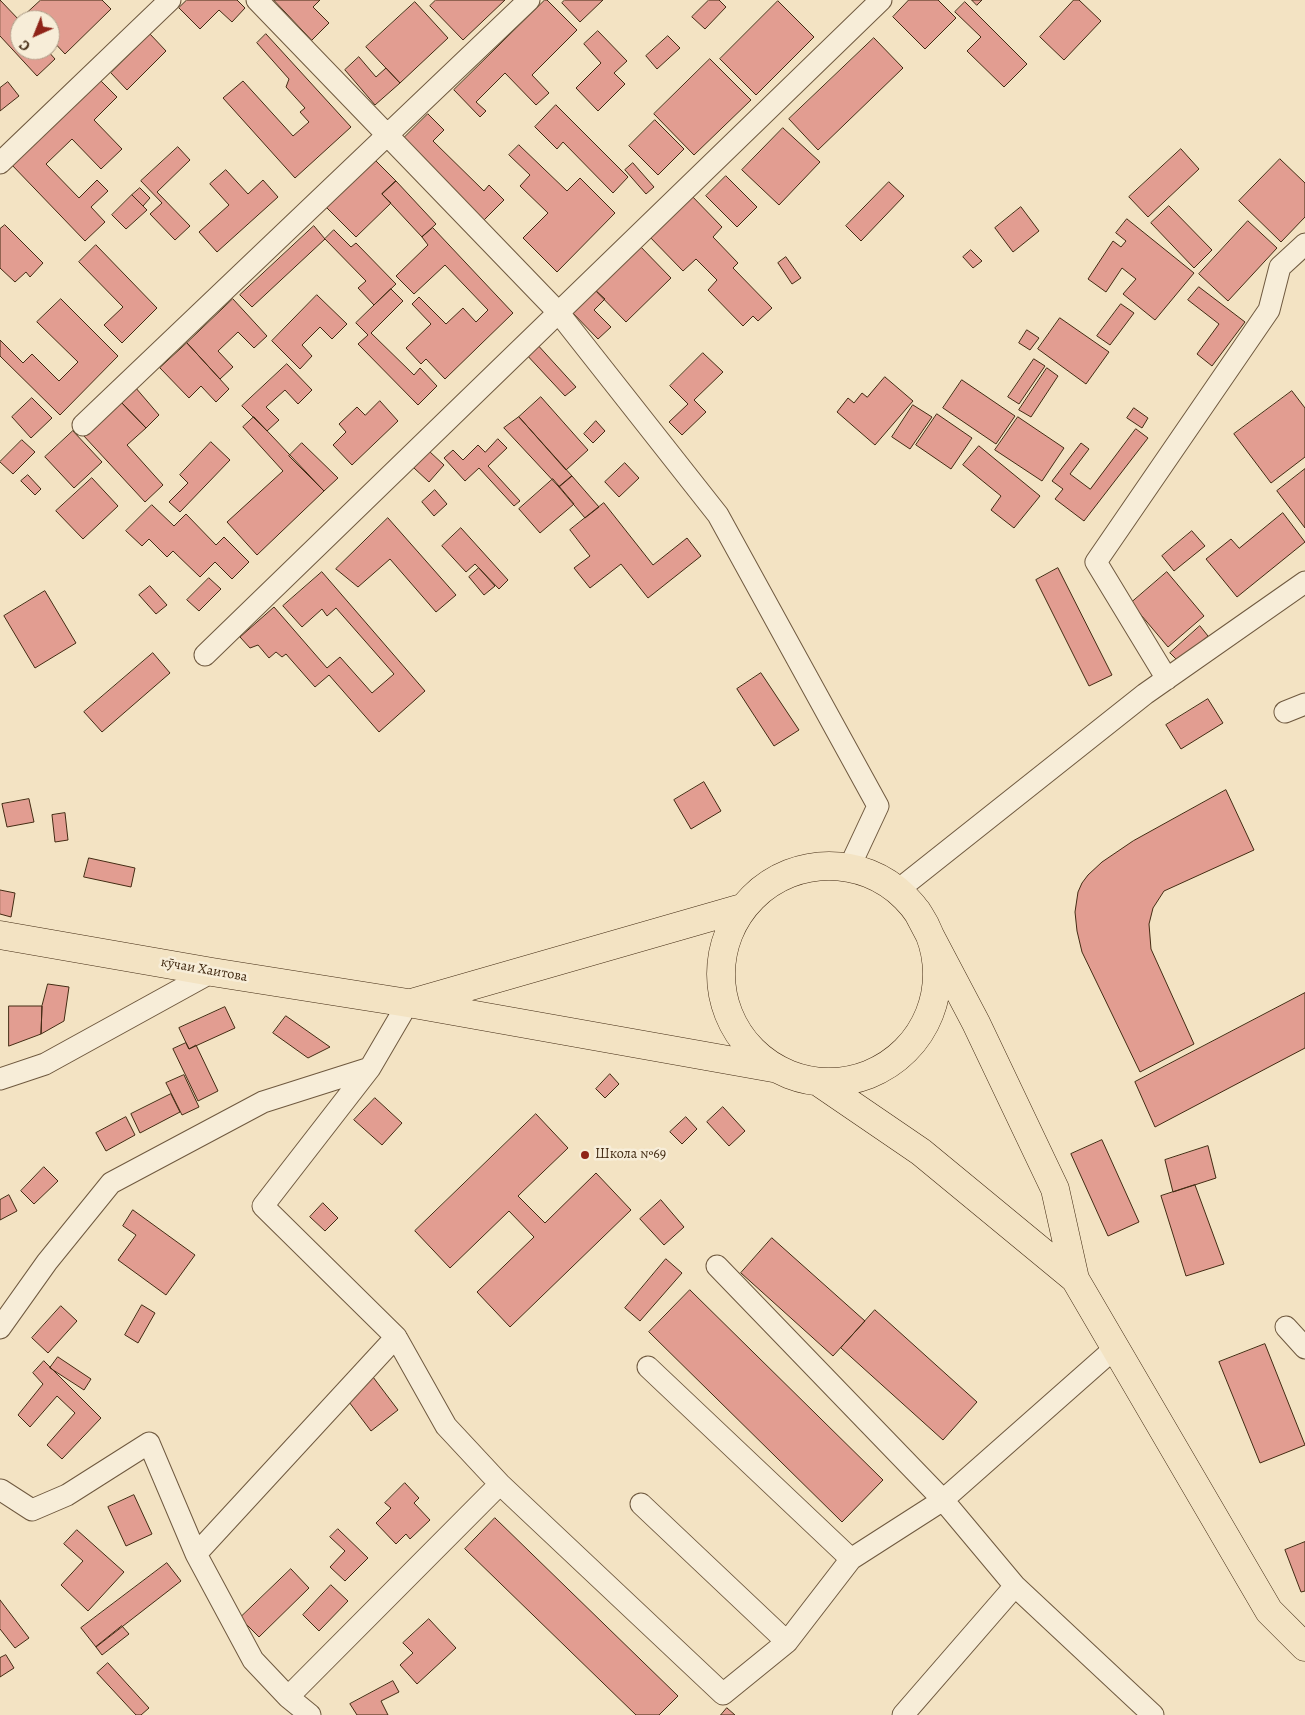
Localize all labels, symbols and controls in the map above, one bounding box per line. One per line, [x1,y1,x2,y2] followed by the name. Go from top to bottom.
[10,10,60,60] north arrow
[15,36,35,55] text: С
[159,954,249,986] street label: кӯчаи Хаитова
[595,1147,666,1163] place label: Школа №69
[579,1149,591,1161] marker: Школа №69

